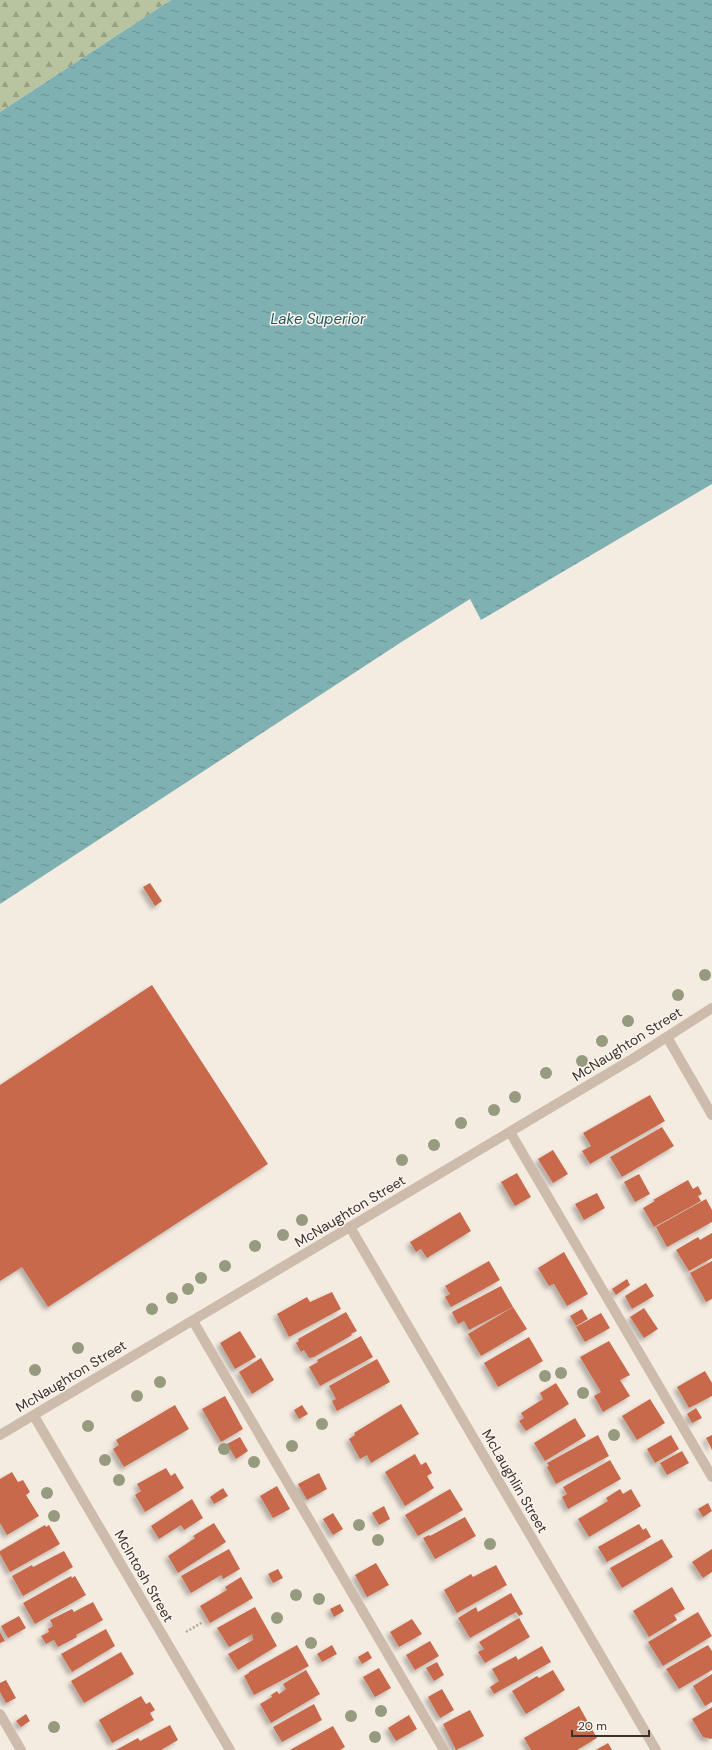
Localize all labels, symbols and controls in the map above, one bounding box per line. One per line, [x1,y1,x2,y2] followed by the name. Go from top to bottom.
[270,309,366,329] water label: Lake Superior
[569,1003,685,1085] street label: McNaughton Street
[291,1171,409,1251] street label: McNaughton Street
[12,1336,130,1416] street label: McNaughton Street
[478,1426,552,1536] street label: McLaughlin Street
[110,1527,178,1625] street label: McIntosh Street
[572,1712,649,1738] scale bar
[578,1718,607,1734] text: 20 m

